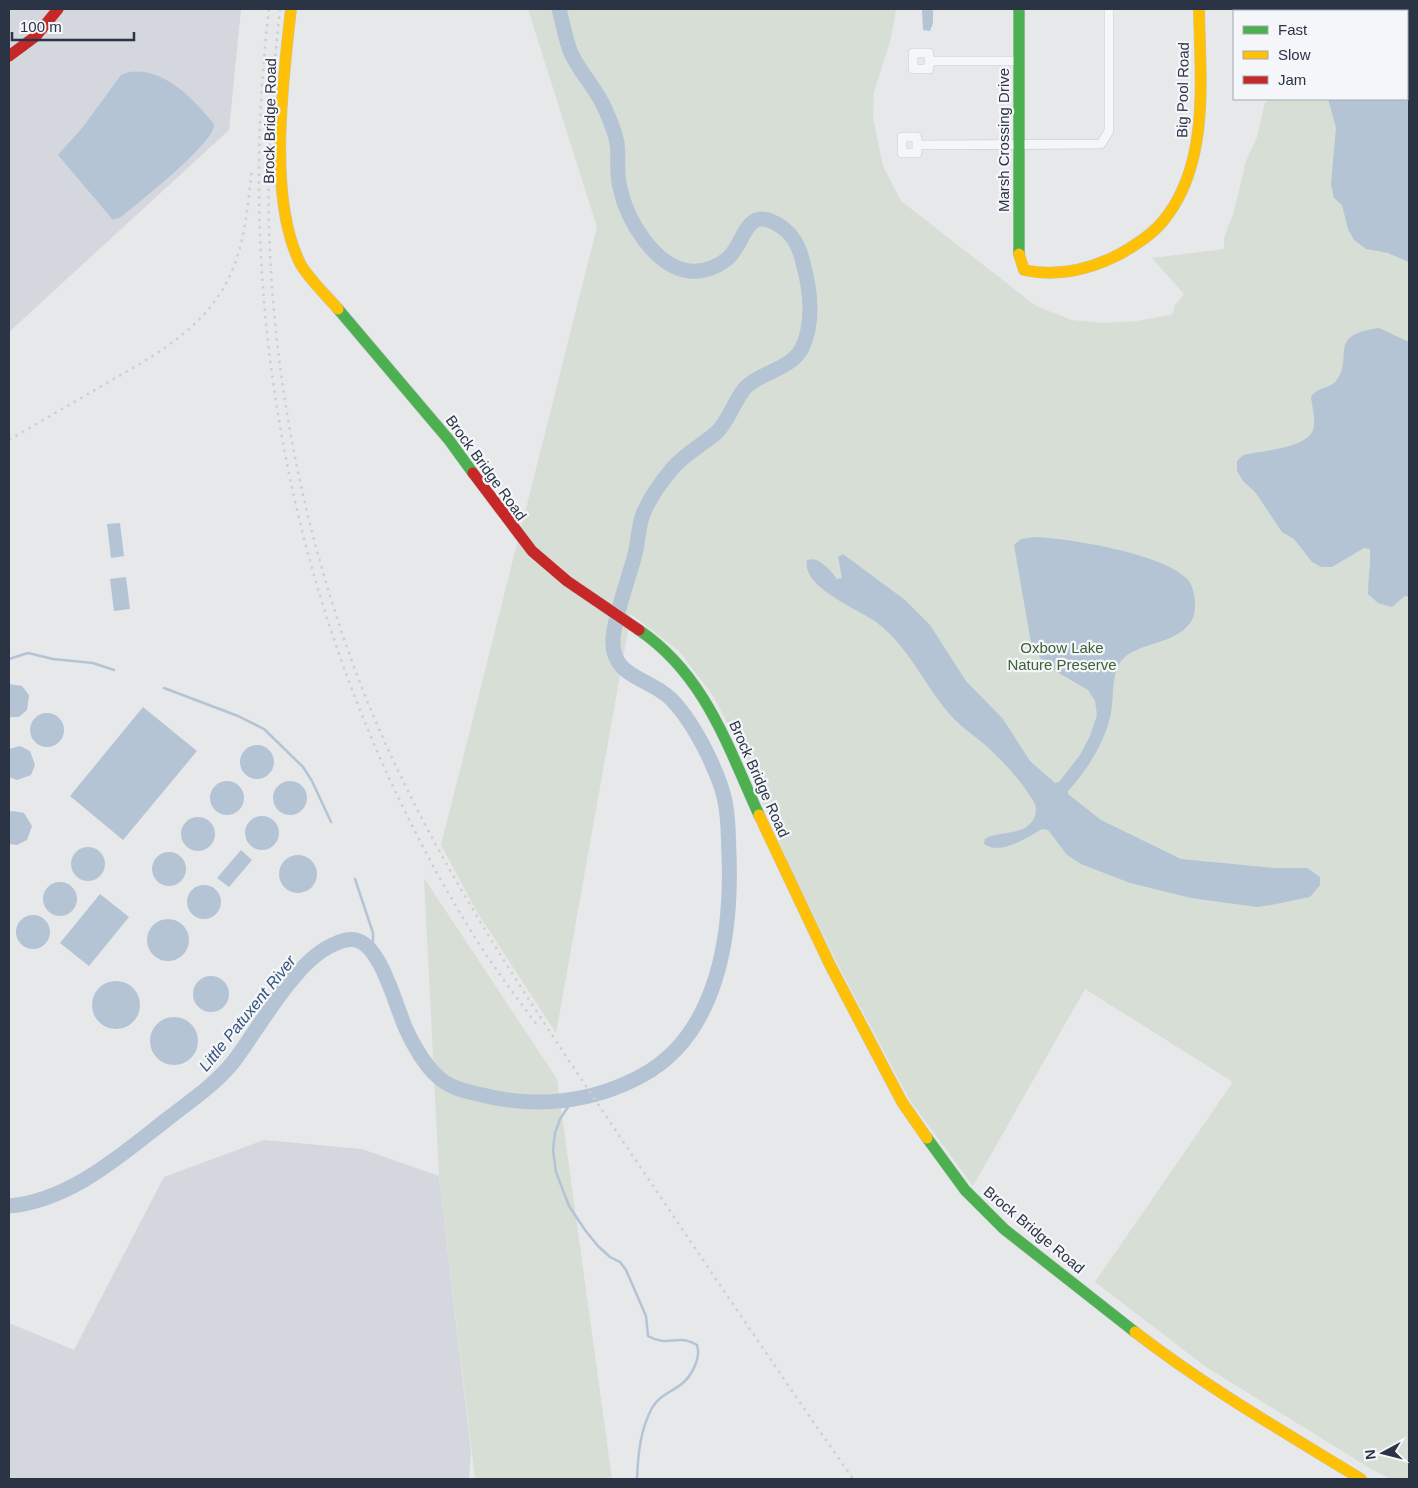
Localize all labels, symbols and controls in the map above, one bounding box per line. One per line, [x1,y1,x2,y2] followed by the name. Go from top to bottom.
[12,10,135,42] scale bar
[1233,10,1408,100] legend
[20,18,62,35] text: 100 m
[1278,21,1308,38] text: Fast
[1173,42,1192,138] street label: Big Pool Road
[1278,46,1311,63] text: Slow
[260,58,279,184] street label: Brock Bridge Road
[995,68,1012,212] street label: Marsh Crossing Drive
[1278,71,1306,88] text: Jam
[443,412,530,524] street label: Brock Bridge Road
[1007,639,1117,673] park label: Oxbow Lake Nature Preserve
[726,718,793,840] street label: Brock Bridge Road
[196,952,299,1074] water label: Little Patuxent River
[981,1183,1088,1277] street label: Brock Bridge Road
[1358,1428,1408,1478] north arrow
[1362,1449,1379,1461] text: N

